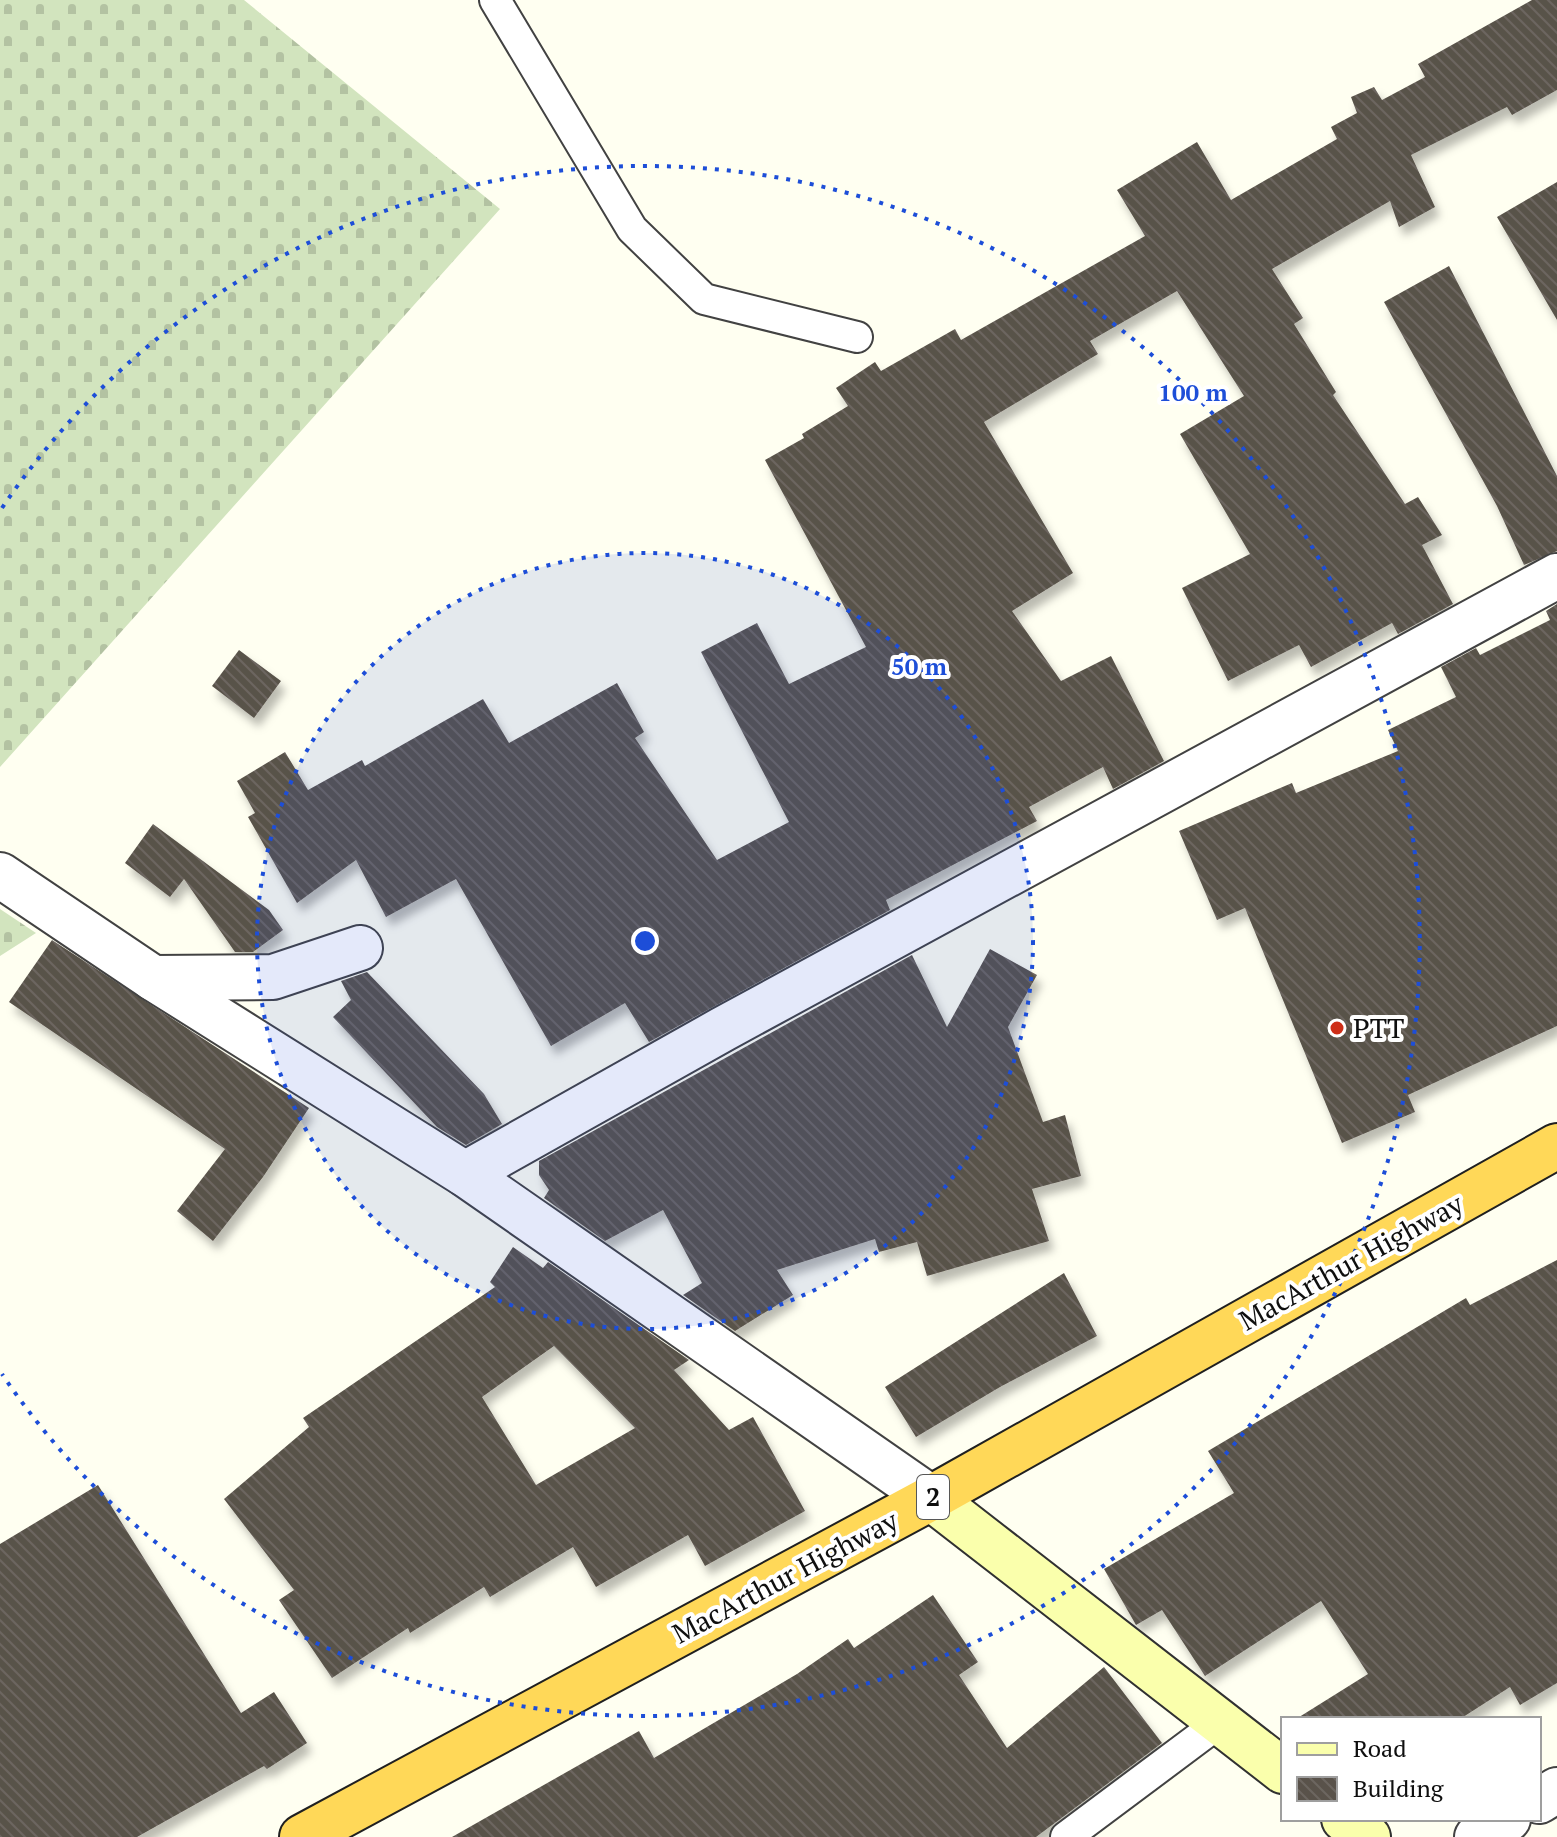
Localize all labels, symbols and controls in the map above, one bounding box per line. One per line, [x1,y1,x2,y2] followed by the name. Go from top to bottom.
[1158,376,1228,408] text: 100 m
[891,650,947,682] text: 50 m
[631,927,659,955] centre of rings
[1353,1009,1404,1046] place label: PTT
[1328,1019,1346,1037] marker: PTT
[1232,1184,1470,1338] street label: MacArthur Highway
[917,1475,949,1519] road number: 2
[666,1501,905,1652] street label: MacArthur Highway
[1281,1717,1541,1821] legend
[1353,1732,1407,1764] text: Road
[1353,1772,1444,1804] text: Building

